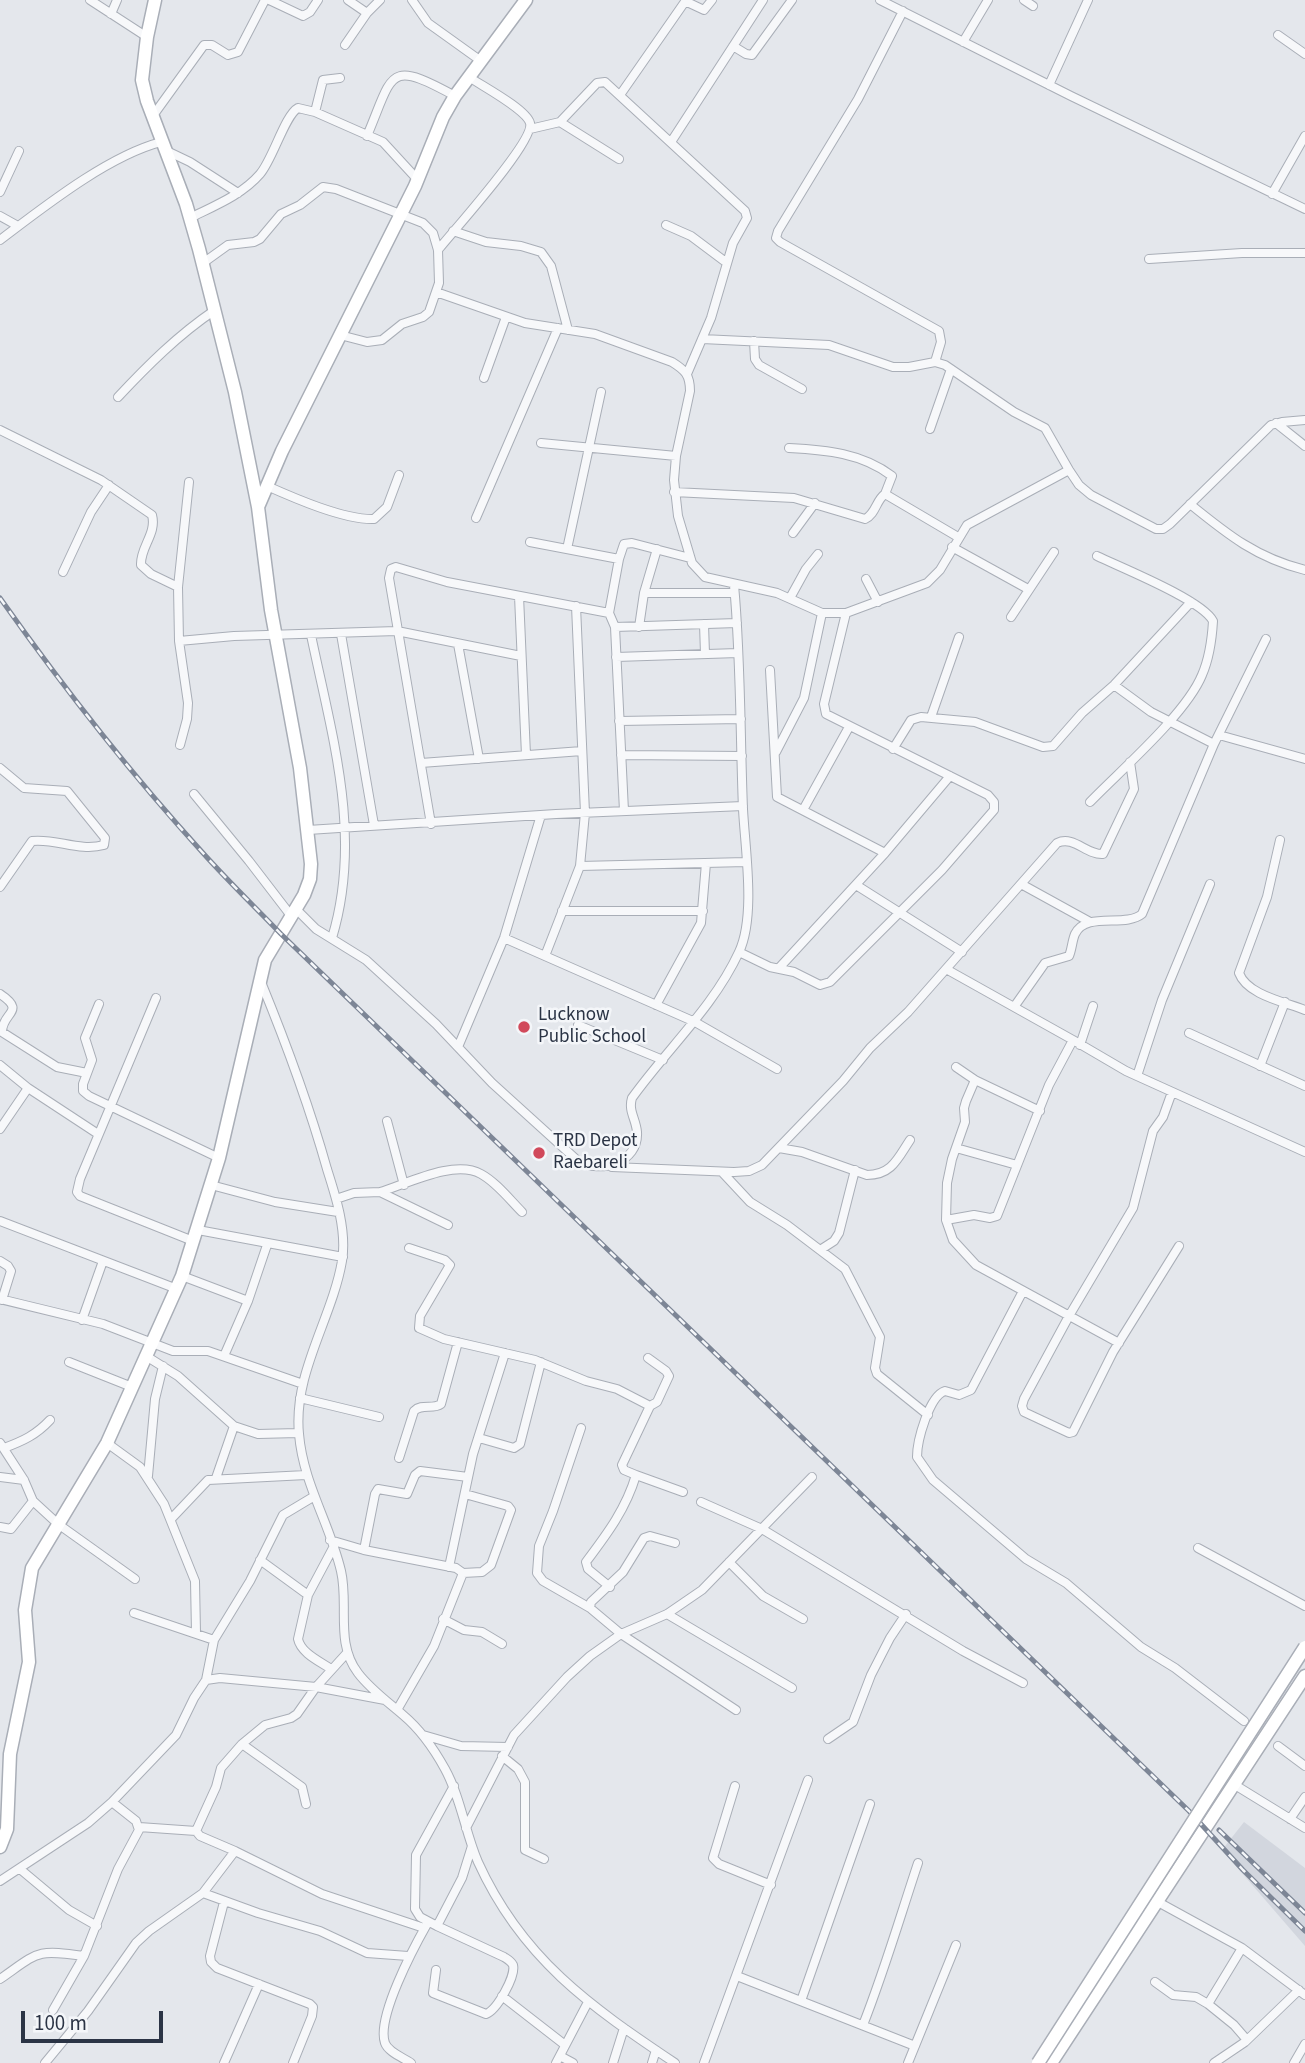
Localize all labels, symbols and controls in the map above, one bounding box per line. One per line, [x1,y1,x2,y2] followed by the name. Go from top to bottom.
[538,1005,646,1049] place label: Lucknow Public School
[516,1019,532,1035] marker: Lucknow Public School
[553,1131,638,1175] place label: TRD Depot Raebareli
[531,1145,547,1161] marker: TRD Depot Raebareli
[24,1996,166,2040] scale bar
[34,2008,87,2038] text: 100 m

